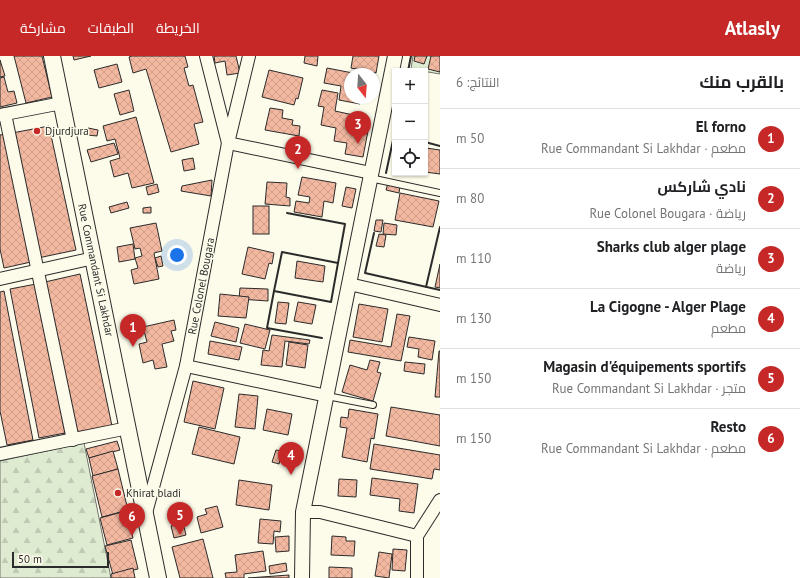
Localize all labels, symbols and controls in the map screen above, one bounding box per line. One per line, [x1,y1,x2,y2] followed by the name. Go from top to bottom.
[725,16,780,40] text: Atlasly
[20,19,66,37] text: مشاركة
[88,19,134,37] text: الطبقات
[156,19,200,37] text: الخريطة
[344,68,380,104] north arrow
[392,68,428,176] map controls
[392,68,428,104] button: +
[700,71,784,93] text: بالقرب منك
[456,74,500,91] text: النتائج: 6
[392,104,428,140] button: −
[345,111,371,144] pin: 3
[696,117,746,136] text: El forno
[45,124,89,138] place label: Djurdjura
[32,126,42,136] marker: Djurdjura
[456,130,484,147] text: 50 m
[767,130,775,147] text: 1
[285,136,311,169] pin: 2
[392,140,428,176] button: locate
[541,140,746,157] text: مطعم · Rue Commandant Si Lakhdar
[657,177,746,196] text: نادي شاركس
[456,190,484,207] text: 80 m
[767,190,775,207] text: 2
[75,202,117,338] street label: Rue Commandant Si Lakhdar
[589,205,746,222] text: رياضة · Rue Colonel Bougara
[185,236,217,336] street label: Rue Colonel Bougara
[597,237,746,256] text: Sharks club alger plage
[167,245,187,265] your location
[456,250,491,267] text: 110 m
[767,250,775,267] text: 3
[716,260,746,277] text: رياضة
[590,297,746,316] text: La Cigogne - Alger Plage
[456,310,491,327] text: 130 m
[767,310,775,327] text: 4
[120,314,146,347] pin: 1
[711,320,746,337] text: مطعم
[543,357,746,376] text: Magasin d'équipements sportifs
[456,370,491,387] text: 150 m
[767,370,775,387] text: 5
[552,380,746,397] text: متجر · Rue Commandant Si Lakhdar
[711,417,746,436] text: Resto
[456,430,491,447] text: 150 m
[767,430,775,447] text: 6
[541,440,746,457] text: مطعم · Rue Commandant Si Lakhdar
[278,442,304,475] pin: 4
[126,486,181,500] place label: Khirat bladi
[113,488,123,498] marker: Khirat bladi
[167,502,193,535] pin: 5
[119,503,145,536] pin: 6
[12,550,109,569] scale bar
[18,552,42,566] text: 50 m

